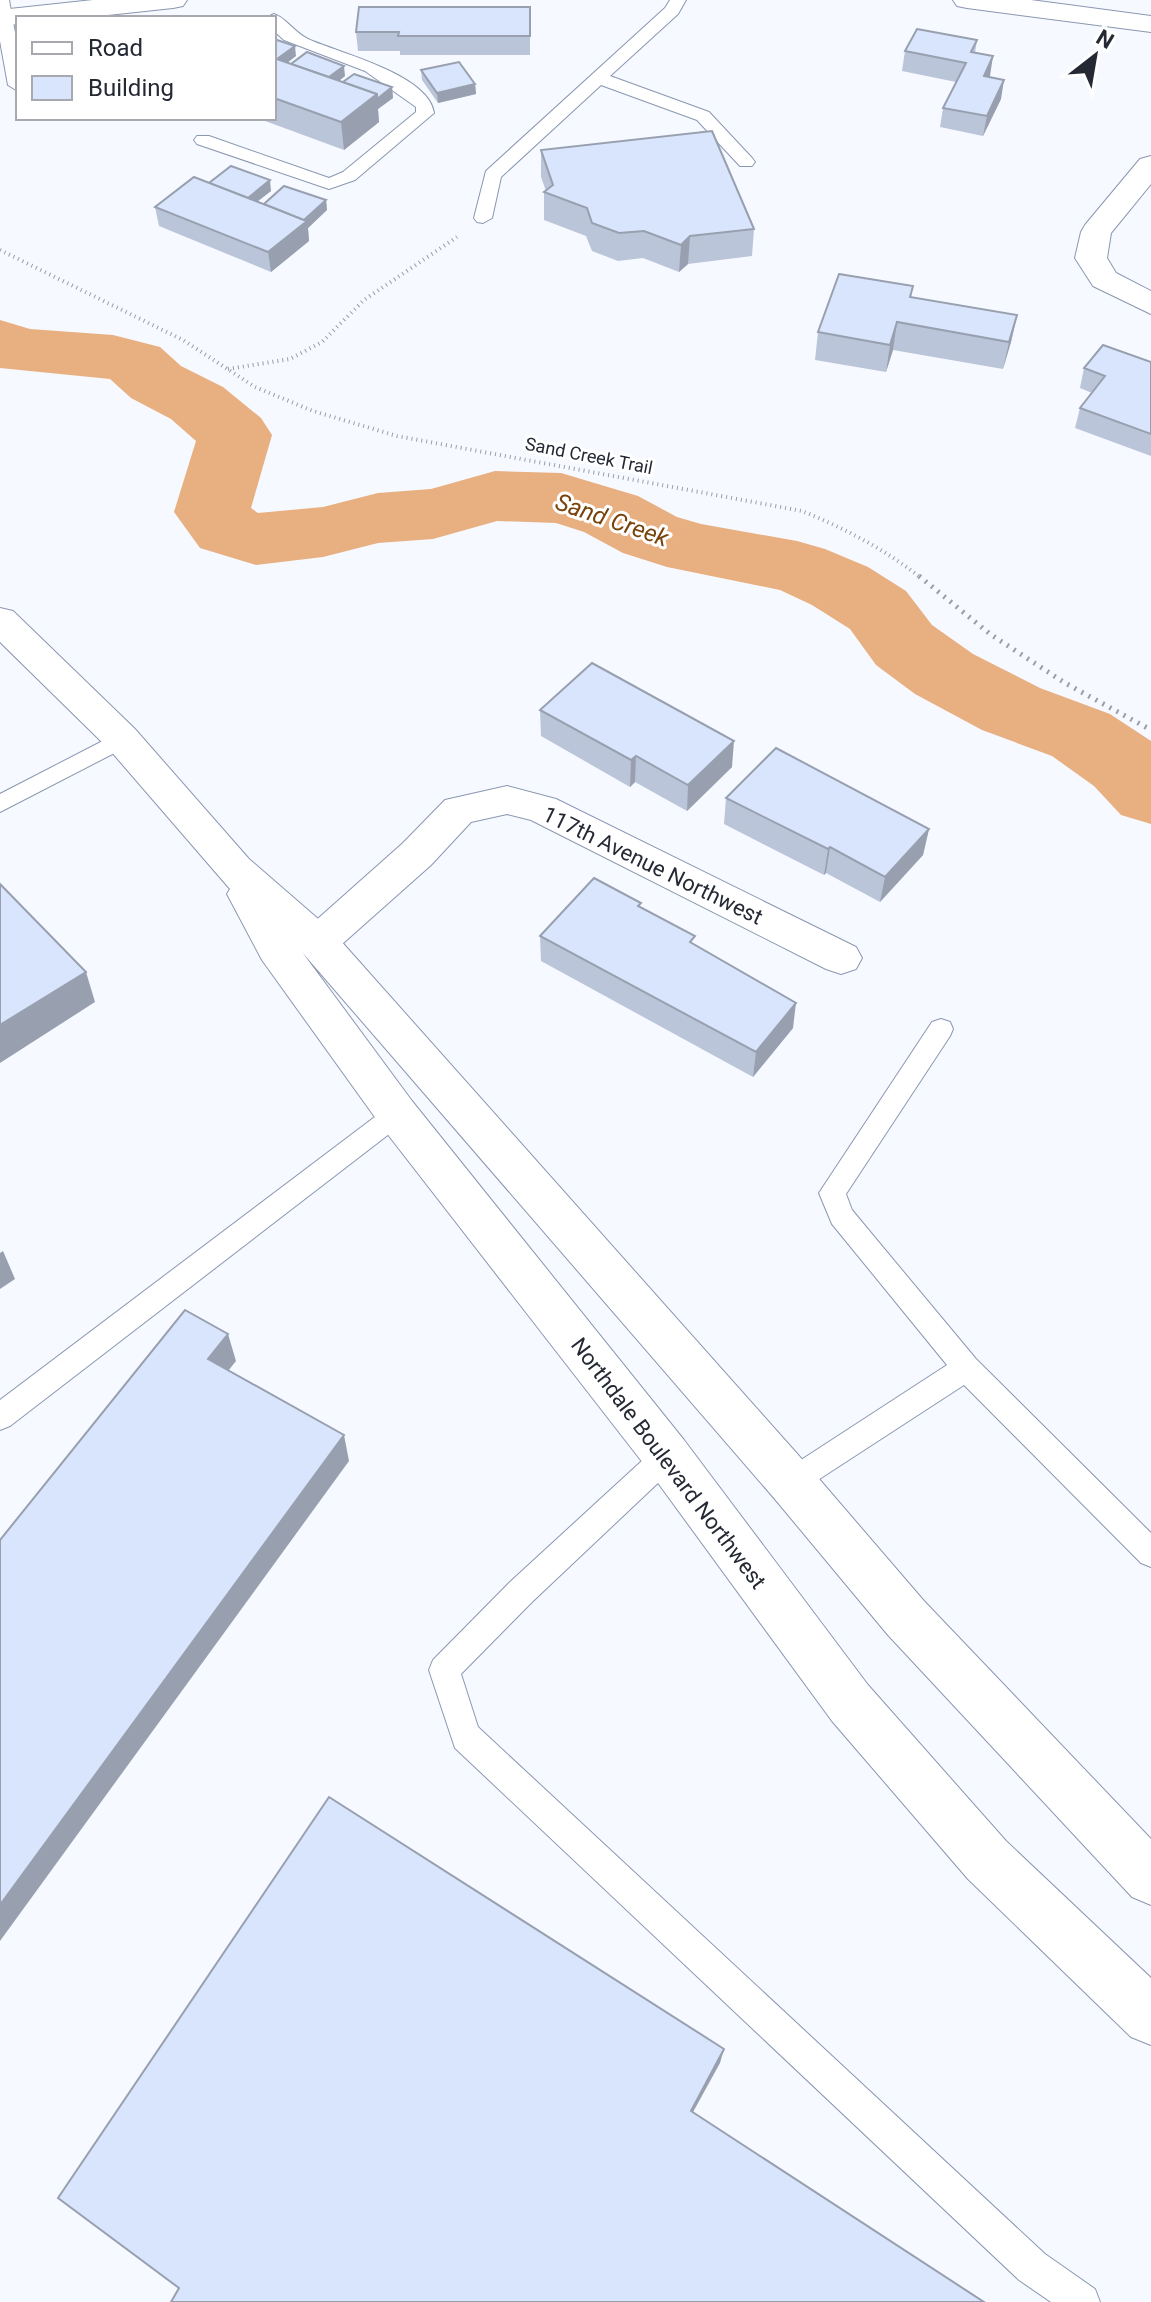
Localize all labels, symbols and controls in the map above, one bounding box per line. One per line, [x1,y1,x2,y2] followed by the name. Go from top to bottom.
[16,16,276,120] legend
[1055,16,1135,96] north arrow
[1092,25,1118,54] text: N
[88,34,143,62] text: Road
[88,74,174,102] text: Building
[524,433,655,478] street label: Sand Creek Trail
[552,488,673,553] water label: Sand Creek
[539,801,767,930] street label: 117th Avenue Northwest
[566,1333,771,1594] street label: Northdale Boulevard Northwest

